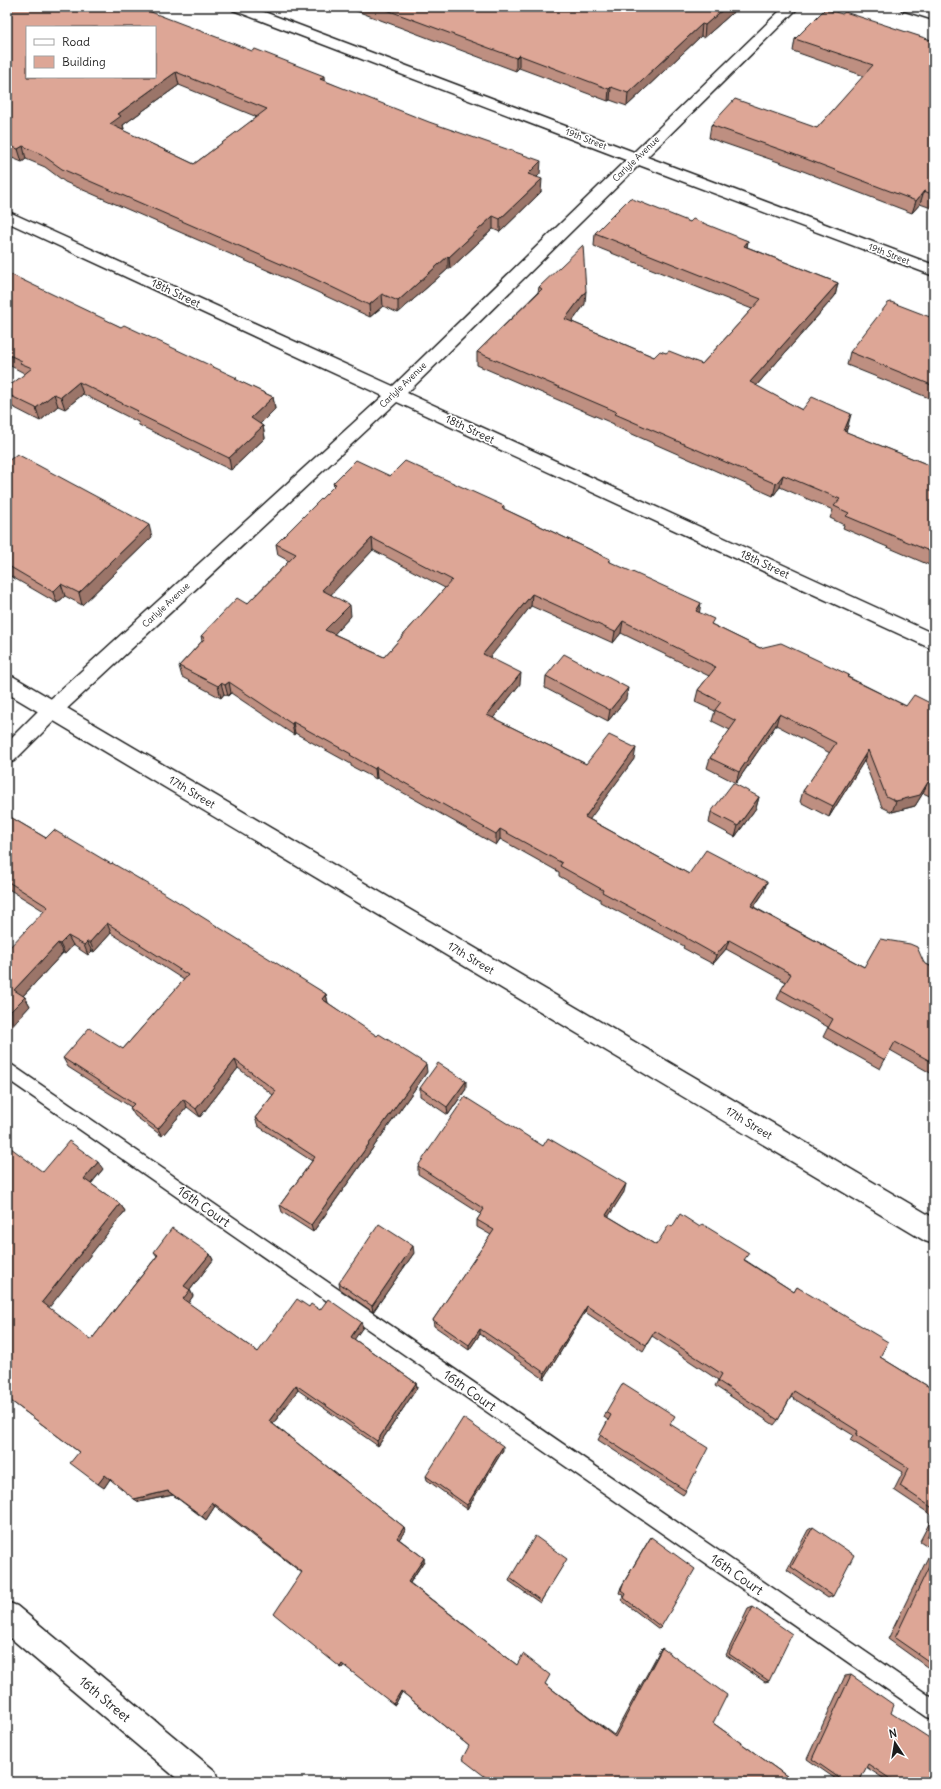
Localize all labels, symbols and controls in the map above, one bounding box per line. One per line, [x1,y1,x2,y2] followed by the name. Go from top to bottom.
[26,26,156,78] legend
[62,34,90,49] text: Road
[62,54,106,69] text: Building
[564,126,608,151] street label: 19th Street
[610,133,662,184] street label: Carlyle Avenue
[867,241,911,266] street label: 19th Street
[149,276,203,311] street label: 18th Street
[377,359,429,410] street label: Carlyle Avenue
[443,412,497,447] street label: 18th Street
[738,547,792,582] street label: 18th Street
[140,580,192,629] street label: Carlyle Avenue
[166,773,218,811] street label: 17th Street
[445,939,497,977] street label: 17th Street
[723,1104,775,1142] street label: 17th Street
[174,1182,234,1231] street label: 16th Court
[440,1366,500,1415] street label: 16th Court
[707,1550,767,1599] street label: 16th Court
[75,1673,134,1726] street label: 16th Street
[875,1723,915,1763] north arrow
[888,1726,898,1741] text: N

